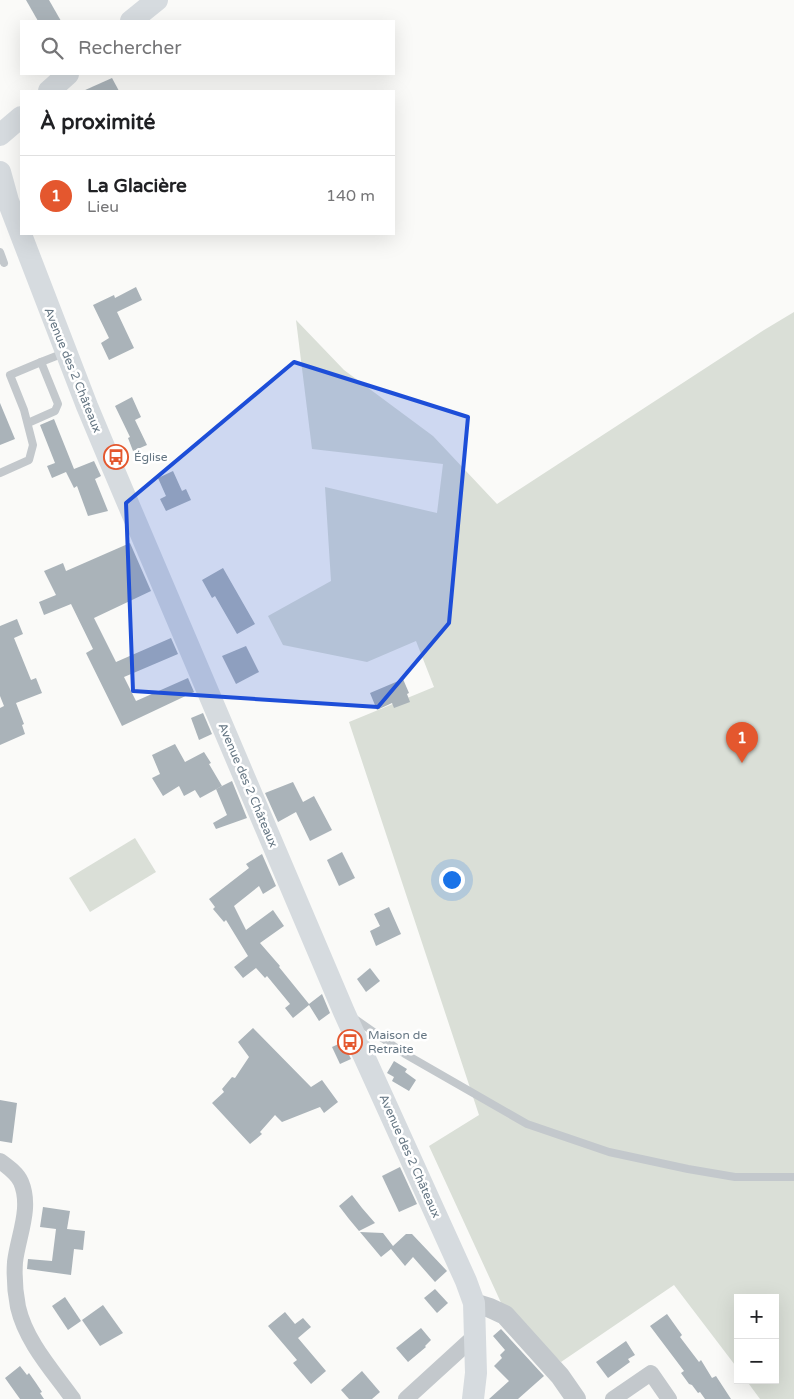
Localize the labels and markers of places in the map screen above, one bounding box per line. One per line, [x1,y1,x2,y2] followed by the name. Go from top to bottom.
[103,444,129,470] bus stop icon: Église
[134,450,168,464] place label: Église
[726,722,758,763] pin: 1
[368,1028,427,1056] place label: Maison de Retraite
[337,1029,363,1055] bus stop icon: Maison de Retraite

